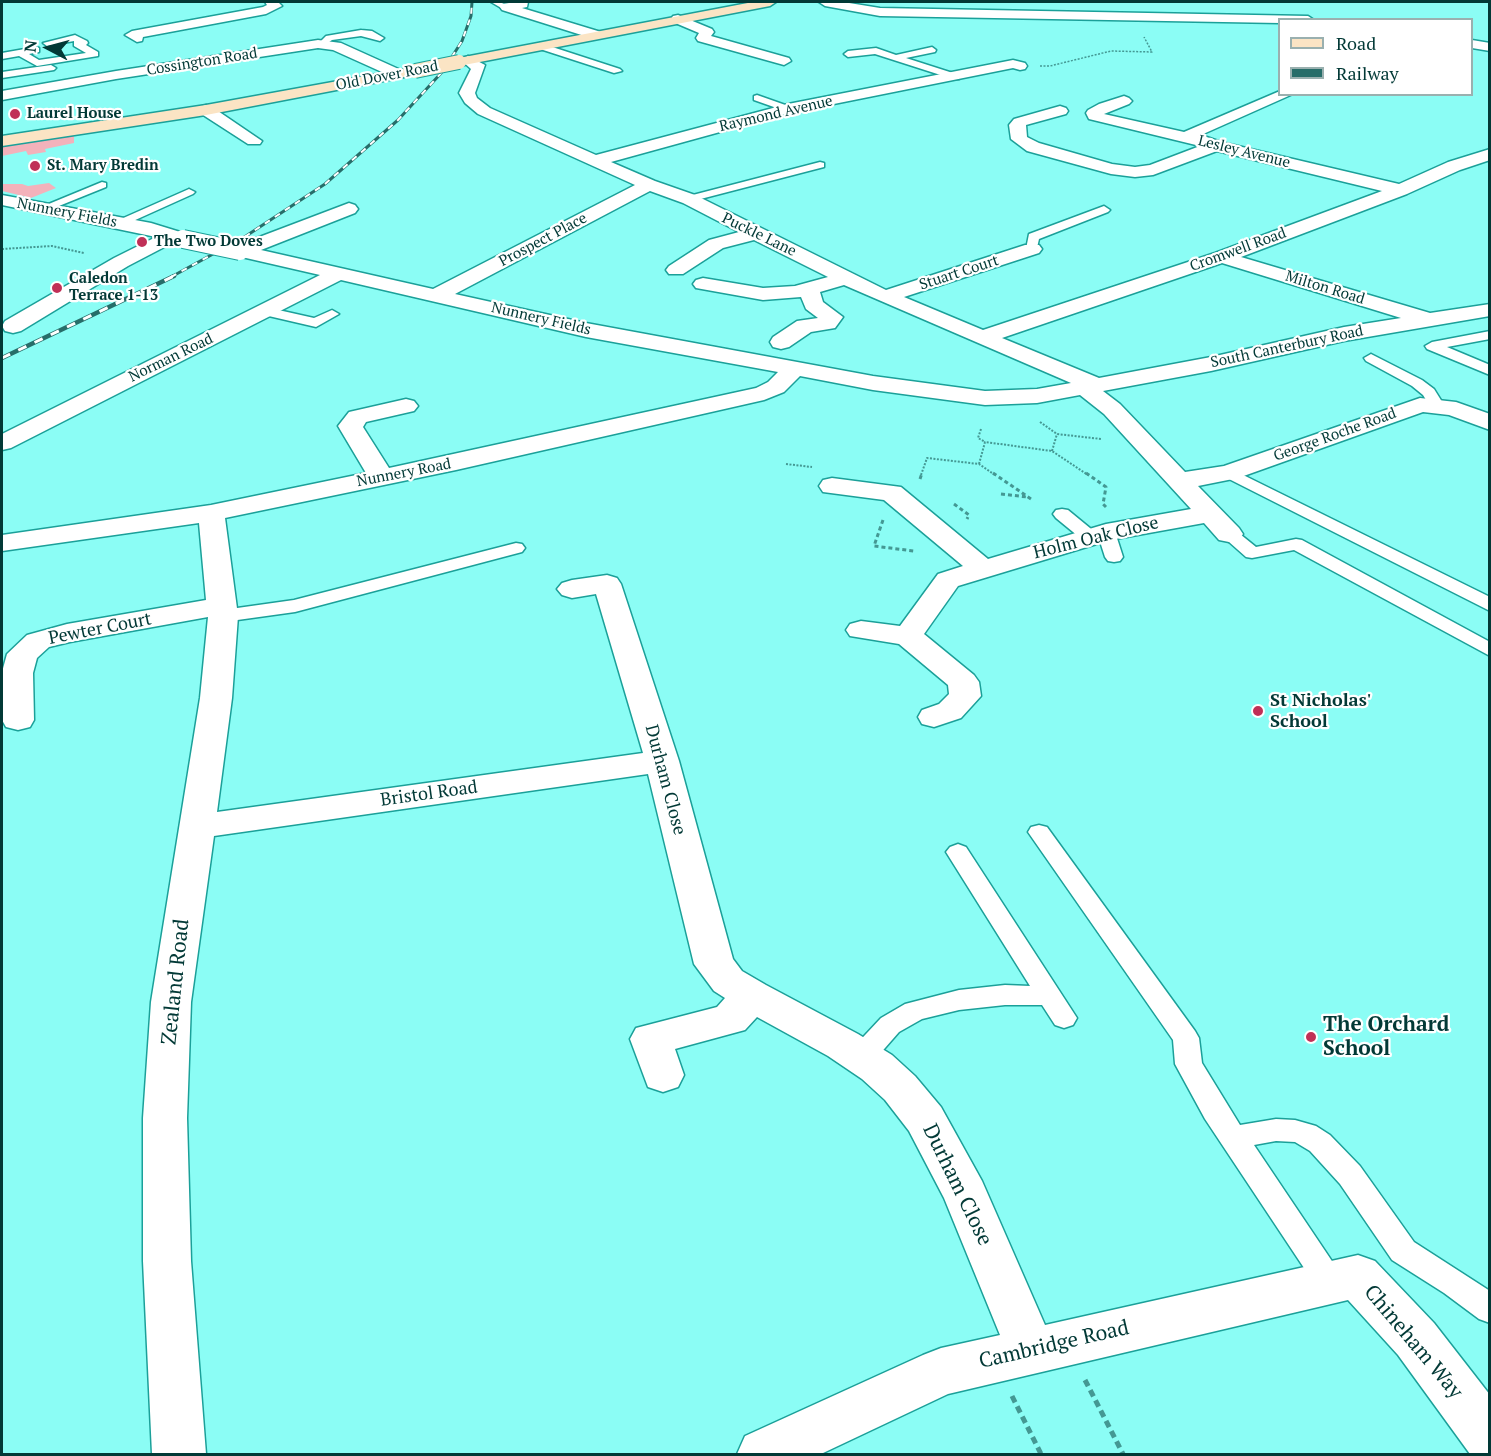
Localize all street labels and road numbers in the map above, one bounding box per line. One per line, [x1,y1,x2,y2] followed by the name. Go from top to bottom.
[145,44,259,80] street label: Cossington Road
[334,57,440,95] street label: Old Dover Road
[717,92,835,136] street label: Raymond Avenue
[1196,132,1292,172] street label: Lesley Avenue
[15,194,119,232] street label: Nunnery Fields
[496,209,590,271] street label: Prospect Place
[719,209,799,261] street label: Puckle Lane
[1187,224,1289,276] street label: Cromwell Road
[917,252,1001,294] street label: Stuart Court
[1283,267,1367,309] street label: Milton Road
[489,299,593,339] street label: Nunnery Fields
[1209,322,1365,372] street label: South Canterbury Road
[126,330,216,386] street label: Norman Road
[1271,404,1399,466] street label: George Roche Road
[355,455,453,491] street label: Nunnery Road
[1031,512,1161,564] street label: Holm Oak Close
[47,608,153,650] street label: Pewter Court
[640,722,690,838] street label: Durham Close
[379,777,479,811] street label: Bristol Road
[157,918,195,1046] street label: Zealand Road
[917,1120,997,1250] street label: Durham Close
[1358,1280,1468,1404] street label: Chineham Way
[976,1315,1132,1375] street label: Cambridge Road

